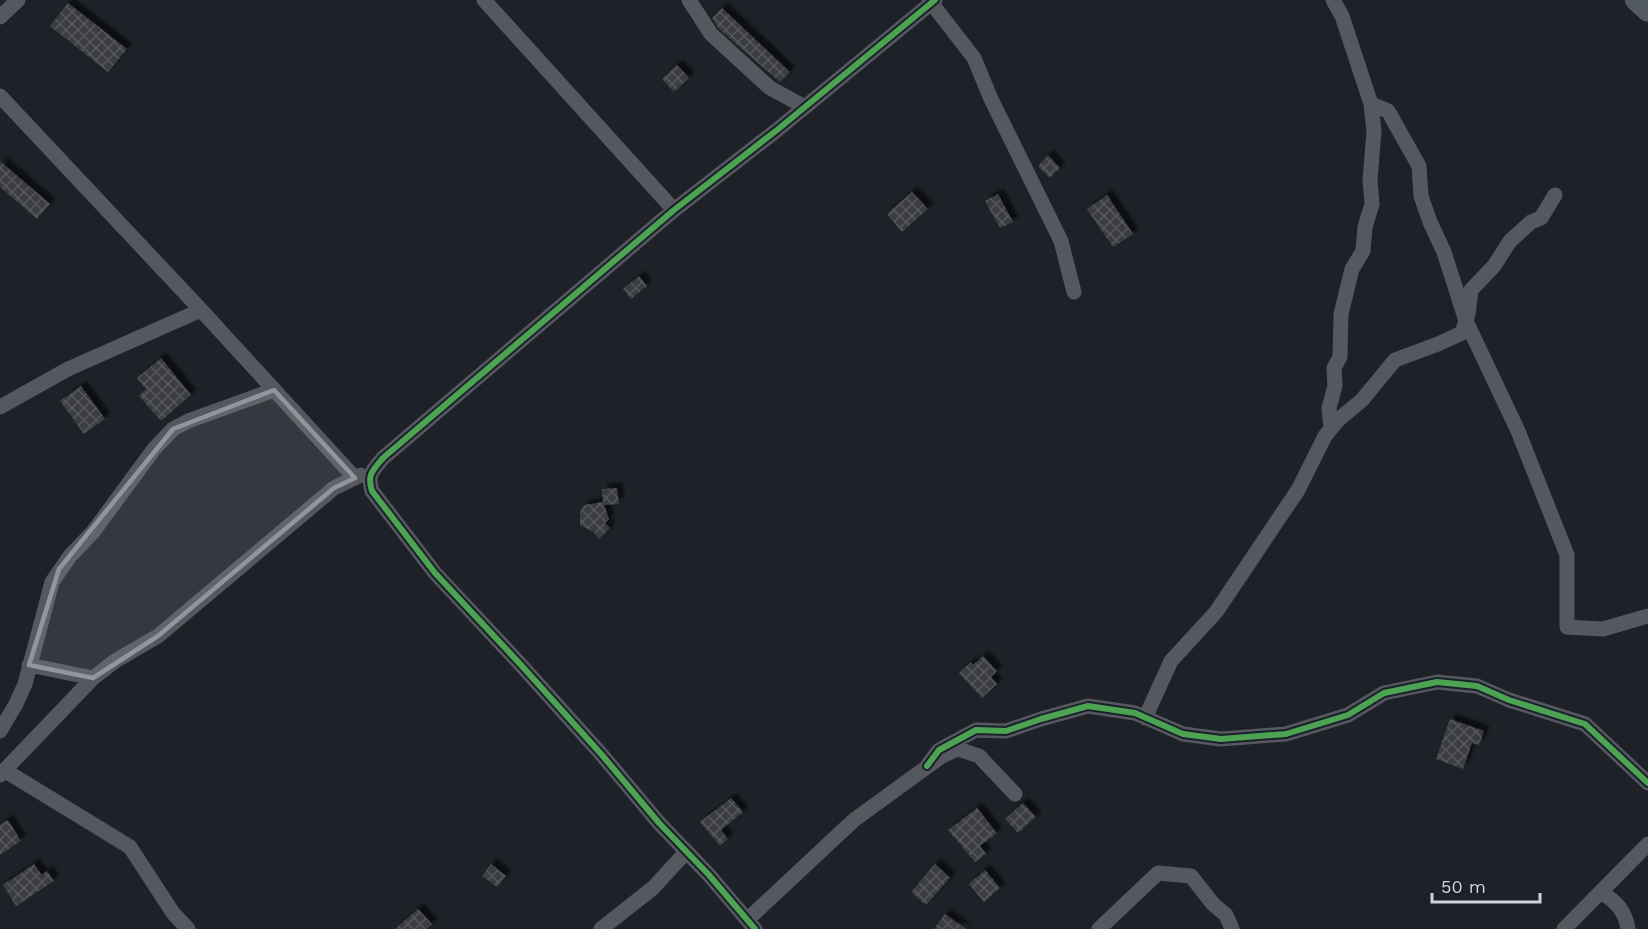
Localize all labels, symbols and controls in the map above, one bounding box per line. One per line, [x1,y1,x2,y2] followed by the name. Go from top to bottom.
[1432,866,1540,904] scale bar
[1441,876,1486,897] text: 50 m

